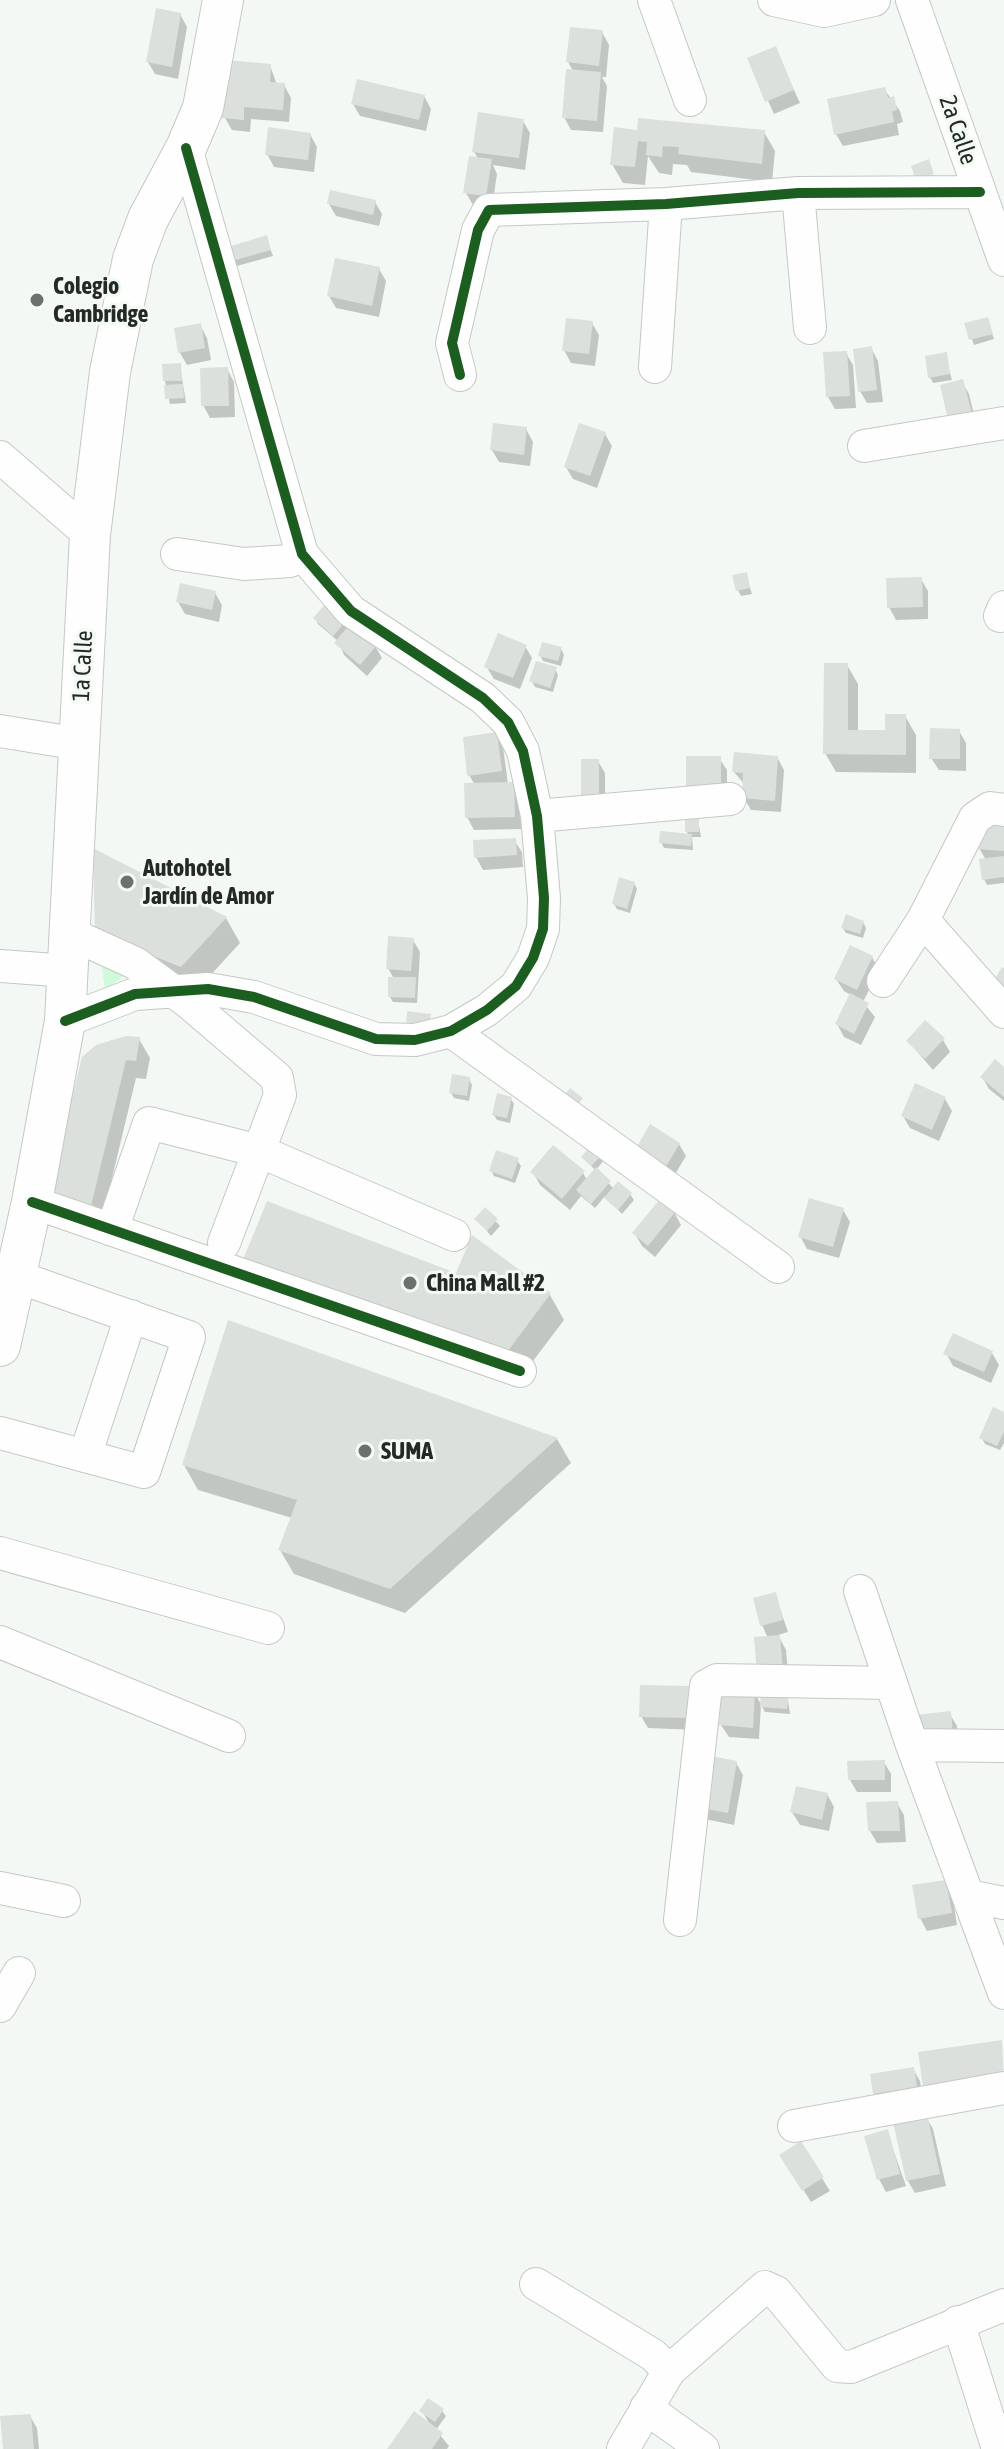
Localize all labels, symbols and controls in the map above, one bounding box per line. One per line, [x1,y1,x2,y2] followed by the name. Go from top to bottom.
[933,92,983,168] street label: 2a Calle
[53,272,148,328] place label: Colegio Cambridge
[28,291,46,309] marker: Colegio Cambridge
[67,630,99,702] street label: 1a Calle
[143,854,274,910] place label: Autohotel Jardín de Amor
[118,873,136,891] marker: Autohotel Jardín de Amor
[426,1269,545,1297] place label: China Mall #2
[401,1274,419,1292] marker: China Mall #2
[381,1437,433,1465] place label: SUMA
[356,1442,374,1460] marker: SUMA

